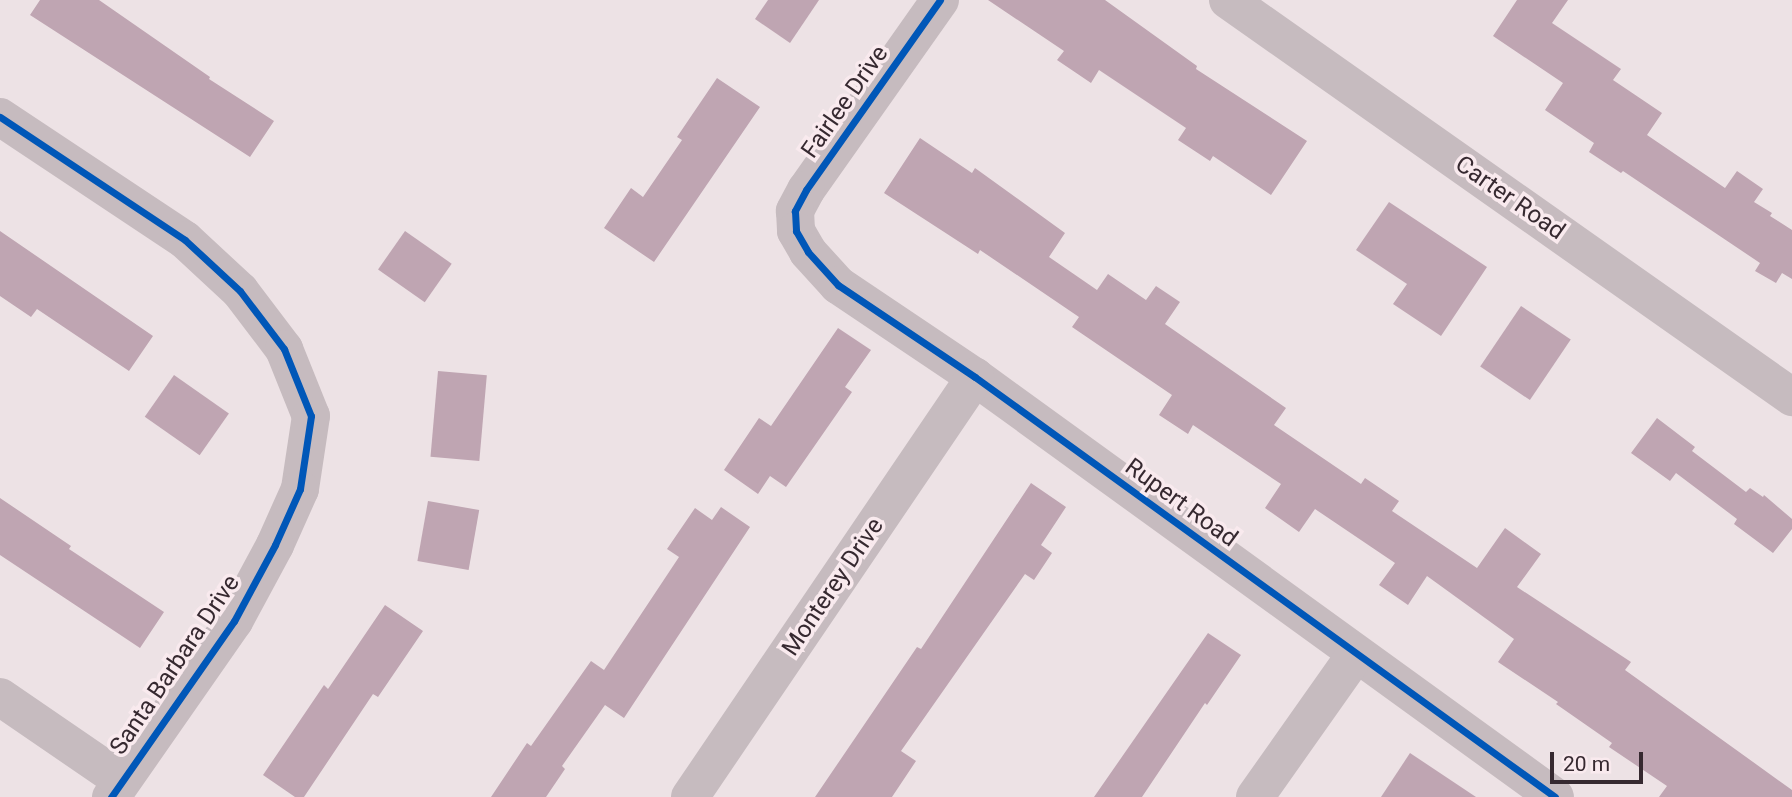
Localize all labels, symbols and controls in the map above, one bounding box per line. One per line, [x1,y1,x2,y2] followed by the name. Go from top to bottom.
[796,40,894,164] street label: Fairlee Drive
[1450,150,1570,246] street label: Carter Road
[1119,453,1243,553] street label: Rupert Road
[776,513,890,661] street label: Monterey Drive
[104,570,246,760] street label: Santa Barbara Drive
[1554,738,1647,782] scale bar
[1563,752,1610,776] text: 20 m

